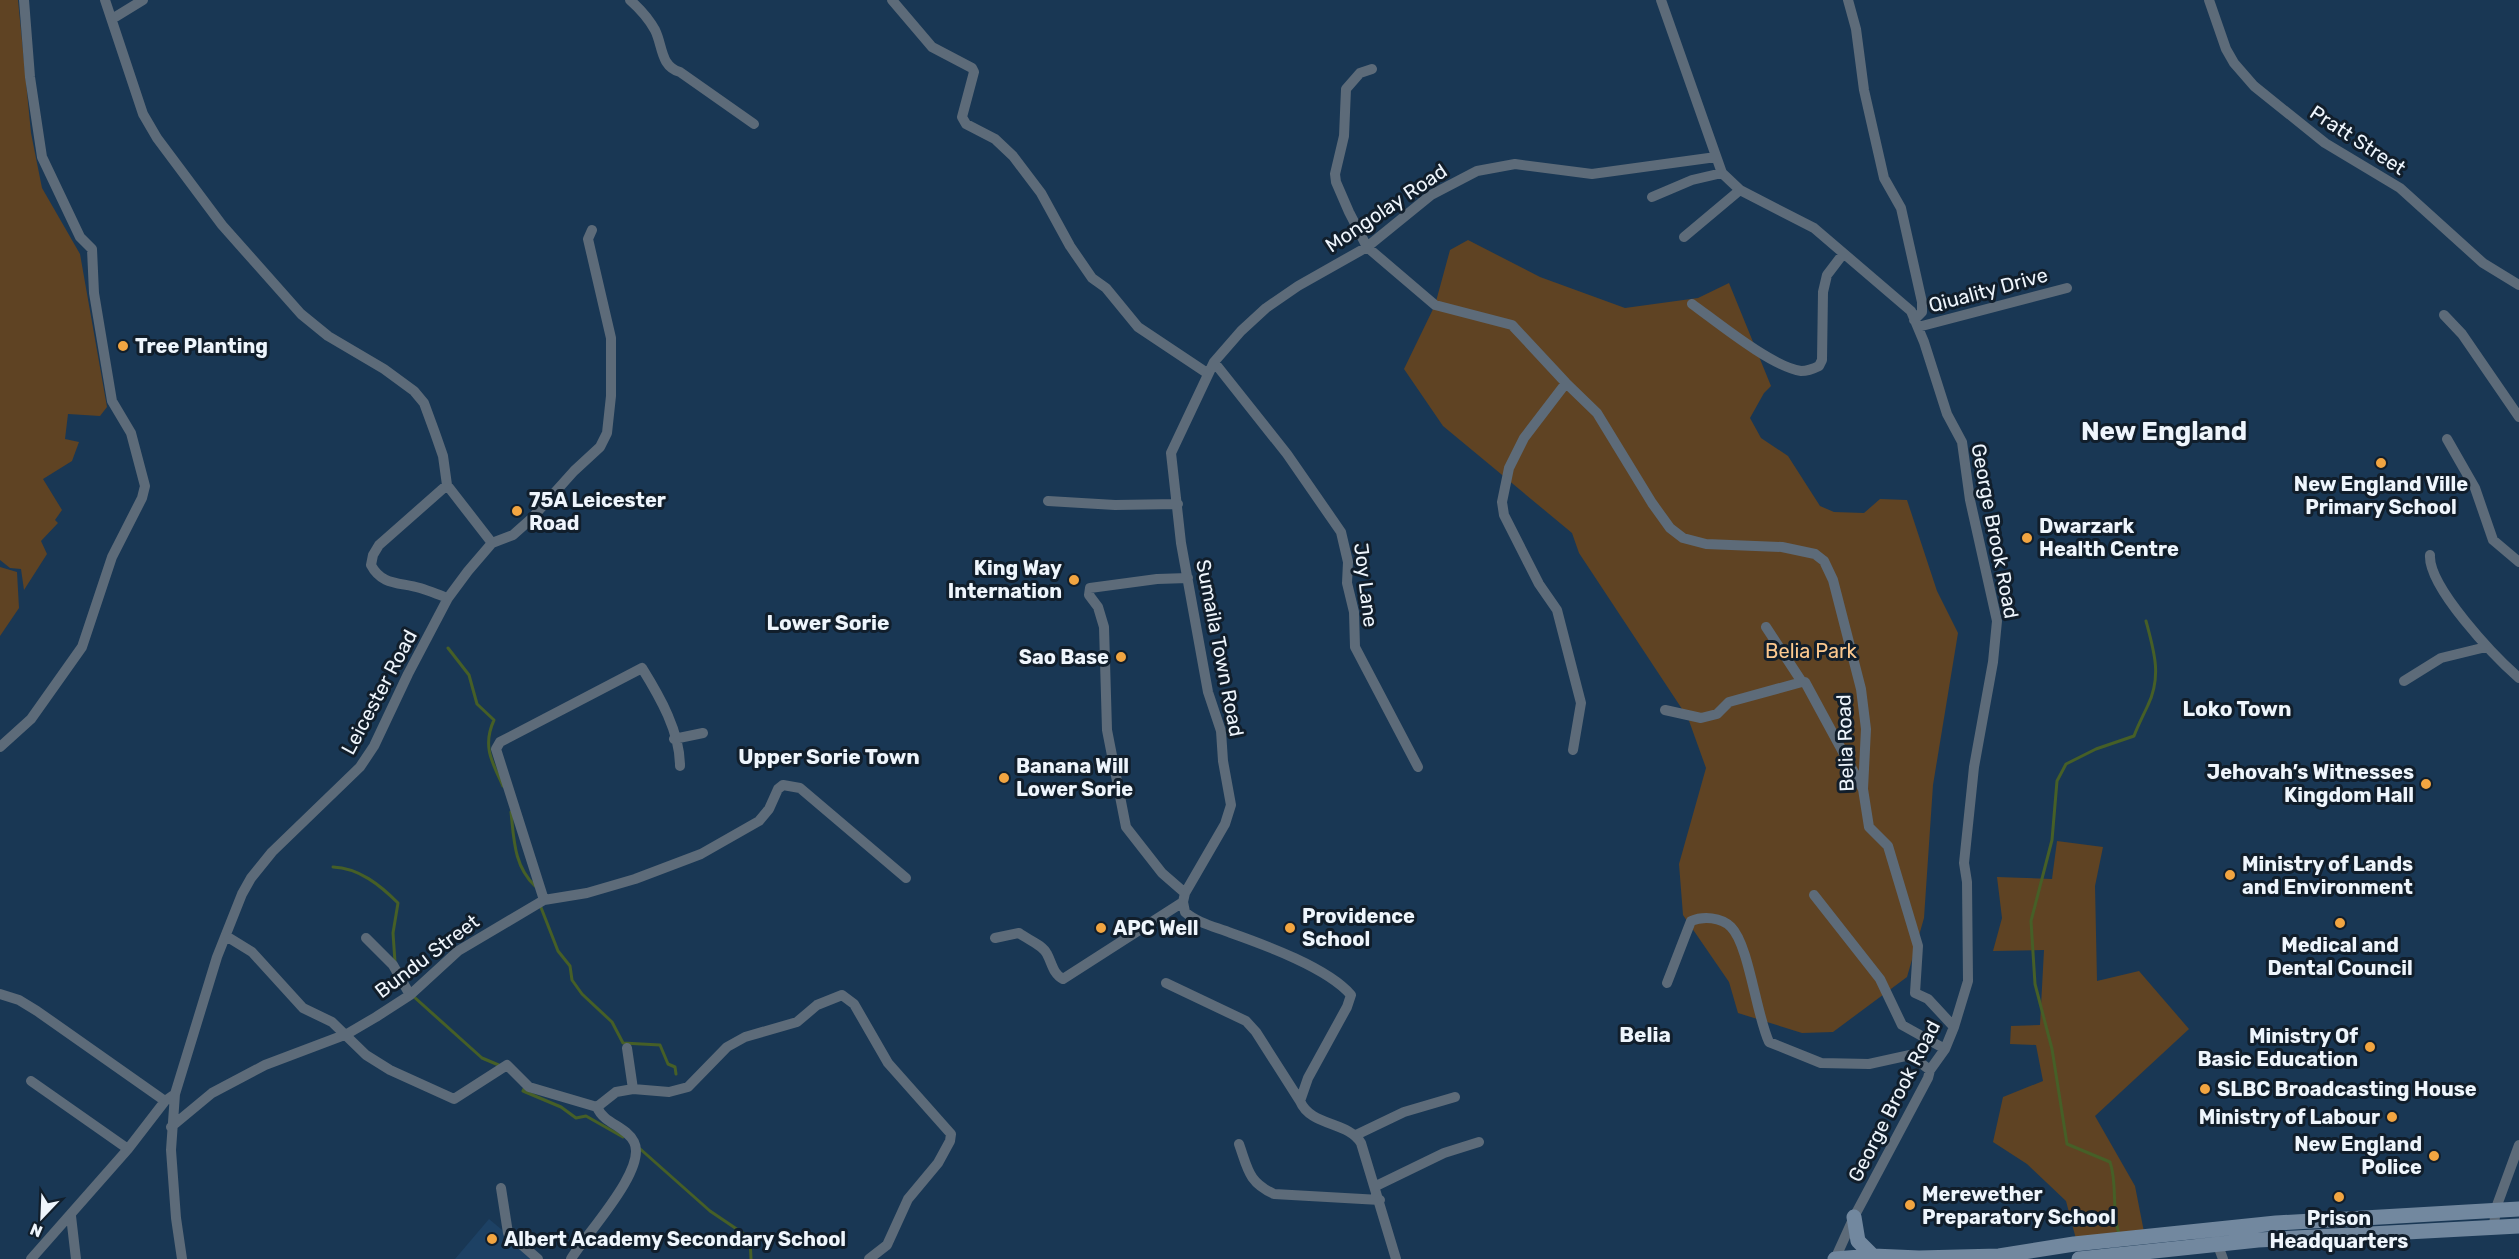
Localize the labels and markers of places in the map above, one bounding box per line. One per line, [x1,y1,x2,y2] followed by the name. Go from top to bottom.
[135,334,268,358] place label: Tree Planting
[116,339,130,353] marker: Tree Planting
[2374,456,2388,470] marker: New England Ville Primary School
[2294,472,2468,519] place label: New England Ville Primary School
[529,488,666,535] place label: 75A Leicester Road
[510,504,524,518] marker: 75A Leicester Road
[2039,514,2179,561] place label: Dwarzark Health Centre
[2020,531,2034,545] marker: Dwarzark Health Centre
[948,556,1062,603] place label: King Way Internation
[1067,573,1081,587] marker: King Way Internation
[1019,645,1109,669] place label: Sao Base
[1114,650,1128,664] marker: Sao Base
[1016,754,1133,801] place label: Banana Will Lower Sorie
[2207,760,2414,807] place label: Jehovah’s Witnesses Kingdom Hall
[997,771,1011,785] marker: Banana Will Lower Sorie
[2419,777,2433,791] marker: Jehovah’s Witnesses Kingdom Hall
[2242,852,2413,899] place label: Ministry of Lands and Environment
[2223,868,2237,882] marker: Ministry of Lands and Environment
[1302,904,1415,951] place label: Providence School
[1113,916,1199,940] place label: APC Well
[2333,916,2347,930] marker: Medical and Dental Council
[1094,921,1108,935] marker: APC Well
[1283,921,1297,935] marker: Providence School
[2267,933,2413,980] place label: Medical and Dental Council
[2197,1024,2358,1071] place label: Ministry Of Basic Education
[2363,1040,2377,1054] marker: Ministry Of Basic Education
[2217,1077,2477,1101] place label: SLBC Broadcasting House
[2198,1082,2212,1096] marker: SLBC Broadcasting House
[2199,1105,2380,1129] place label: Ministry of Labour
[2385,1110,2399,1124] marker: Ministry of Labour
[2294,1132,2422,1179] place label: New England Police
[2427,1149,2441,1163] marker: New England Police
[1922,1182,2116,1229] place label: Merewether Preparatory School
[2332,1190,2346,1204] marker: Prison Headquarters
[1903,1198,1917,1212] marker: Merewether Preparatory School
[2270,1206,2408,1253] place label: Prison Headquarters
[504,1227,846,1251] place label: Albert Academy Secondary School
[485,1232,499,1246] marker: Albert Academy Secondary School

